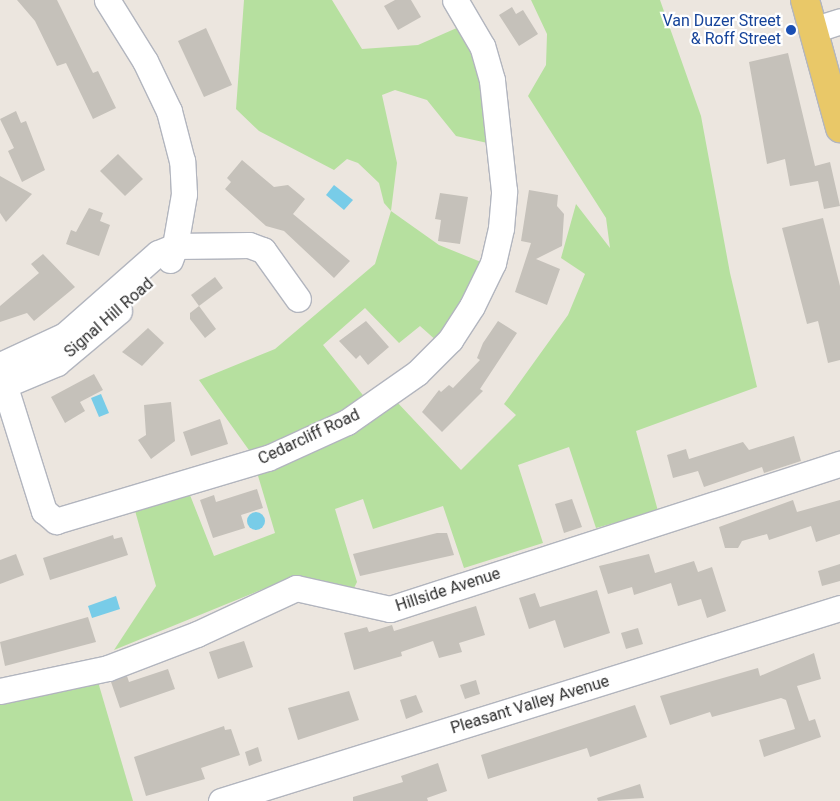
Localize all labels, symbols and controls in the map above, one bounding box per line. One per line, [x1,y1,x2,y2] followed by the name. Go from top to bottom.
[662,11,781,49] place label: Van Duzer Street & Roff Street
[785,24,797,36] marker: Van Duzer Street & Roff Street
[61,274,157,362] street label: Signal Hill Road
[255,405,363,469] street label: Cedarcliff Road
[393,564,503,616] street label: Hillside Avenue
[448,672,612,738] street label: Pleasant Valley Avenue

